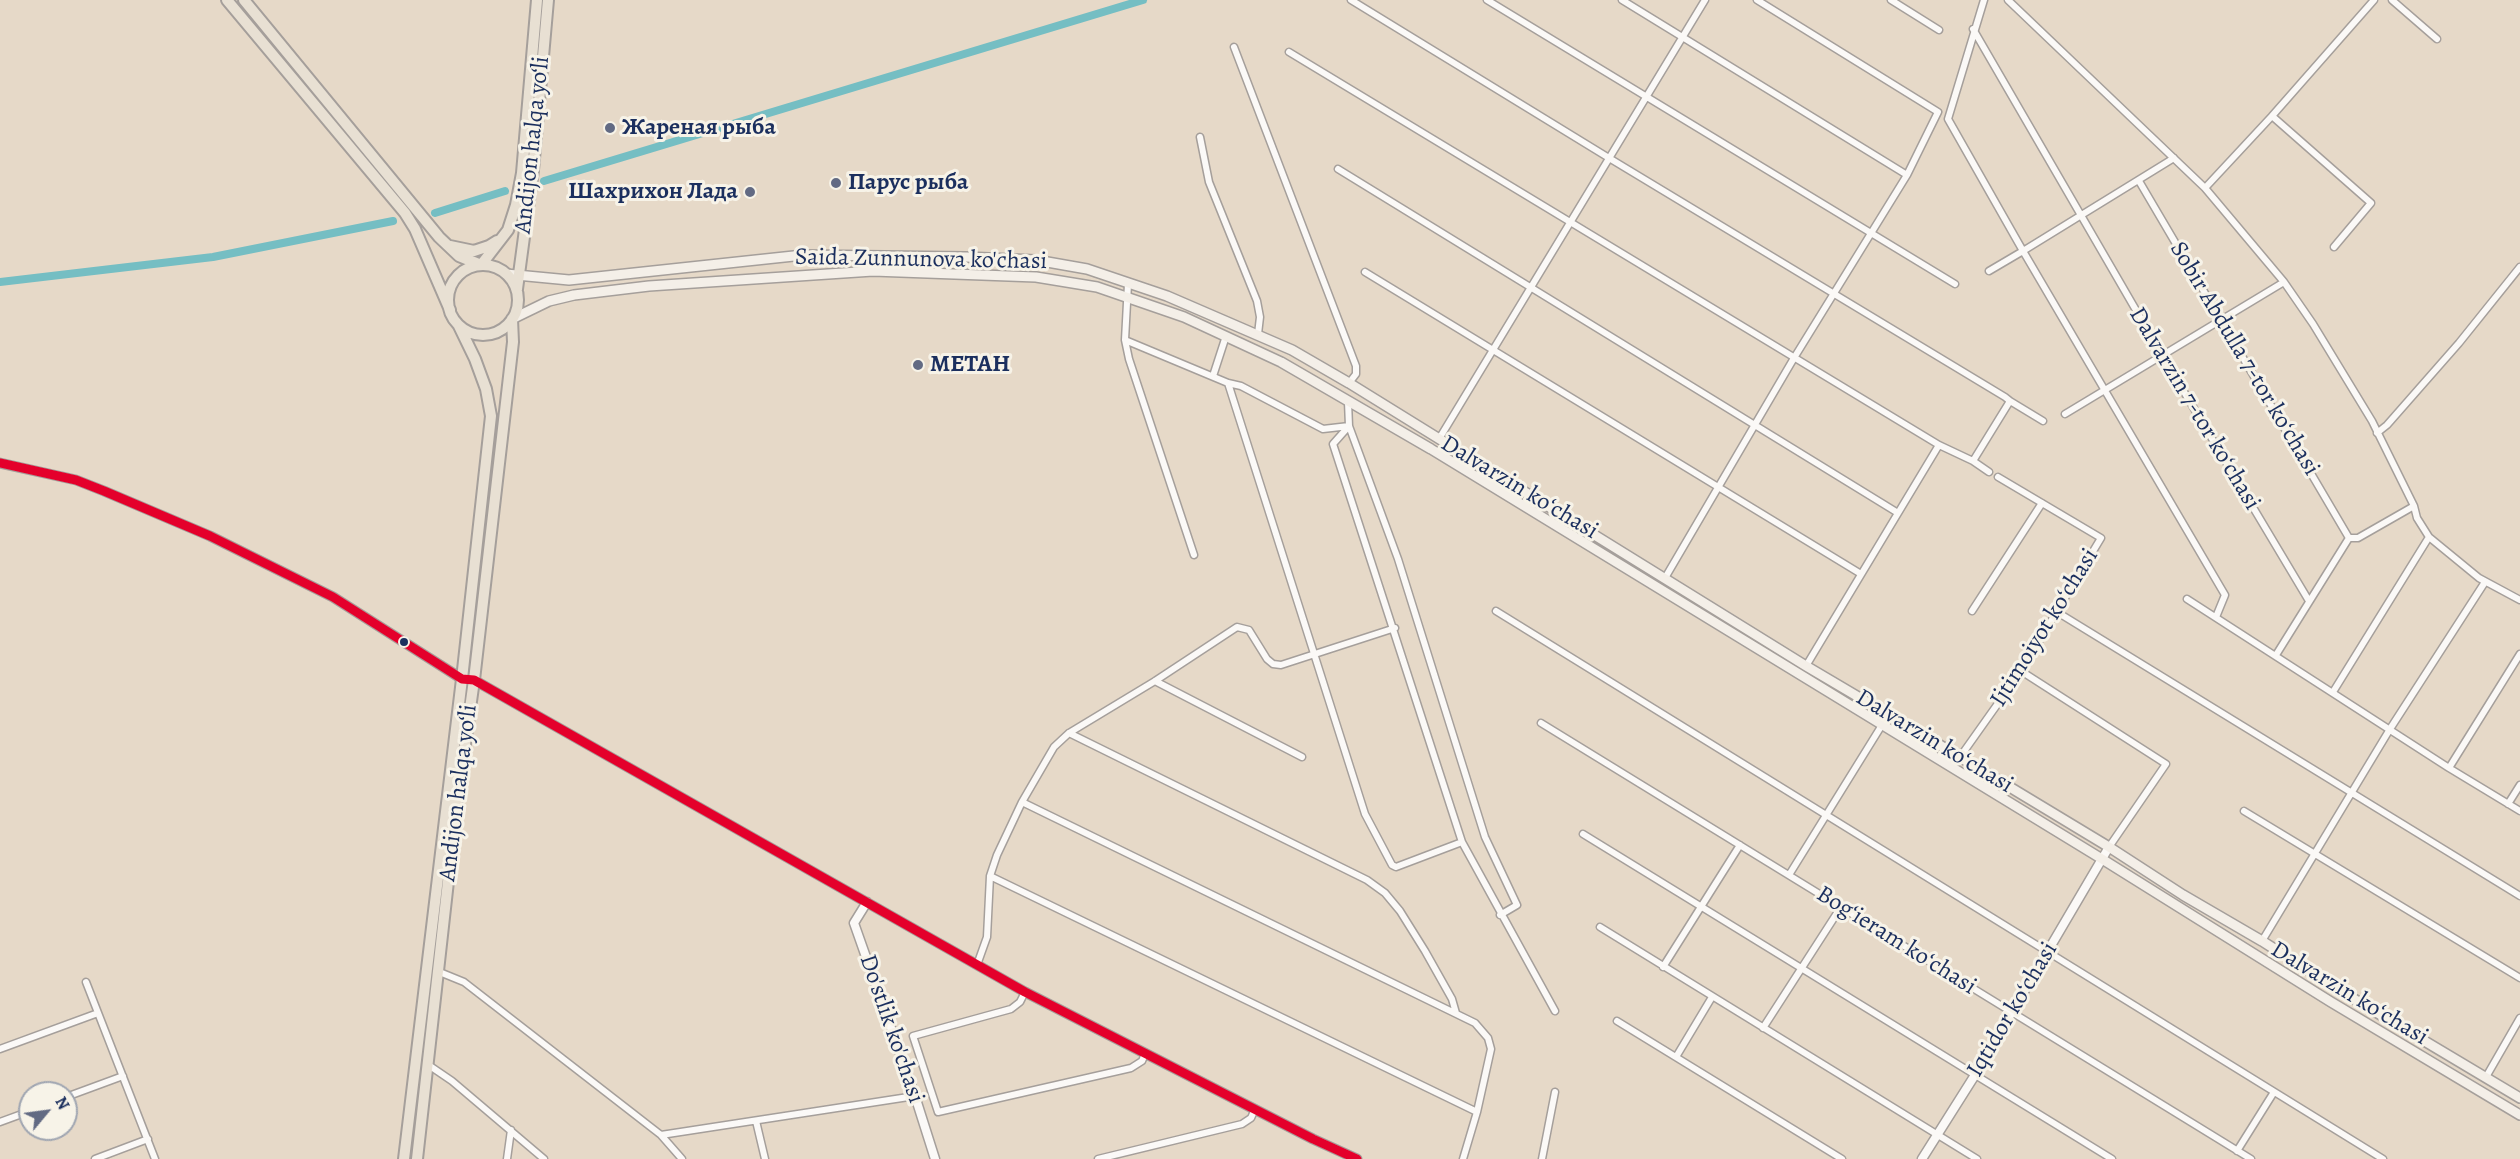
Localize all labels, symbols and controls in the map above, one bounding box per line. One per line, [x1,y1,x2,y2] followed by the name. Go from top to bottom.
[509,55,557,235] street label: Andijon halqa yo‘li
[622,114,776,142] place label: Жареная рыба
[603,121,617,135] marker: Жареная рыба
[848,169,968,197] place label: Парус рыба
[829,176,843,190] marker: Парус рыба
[568,178,738,206] place label: Шахрихон Лада
[743,185,757,199] marker: Шахрихон Лада
[2163,237,2325,481] street label: Sobir Abdulla 7-tor koʻchasi
[795,243,1047,277] street label: Saida Zunnunova ko'chasi
[2122,302,2266,516] street label: Dalvarzin 7-tor koʻchasi
[930,351,1010,379] place label: МЕТАН
[911,358,925,372] marker: МЕТАН
[1435,430,1603,546] street label: Dalvarzin koʻchasi
[1985,544,2105,712] street label: Ijtimoiyot koʻchasi
[398,636,410,648] unlabelled marker
[1850,684,2018,800] street label: Dalvarzin koʻchasi
[434,703,484,883] street label: Andijon halqa yo‘li
[1811,880,1981,1002] street label: Bogʻieram koʻchasi
[2265,936,2433,1052] street label: Dalvarzin koʻchasi
[1961,937,2065,1083] street label: Iqtidor koʻchasi
[852,951,930,1107] street label: Do'stlik ko'chasi
[18,1081,78,1141] north arrow
[50,1093,74,1114] text: N

